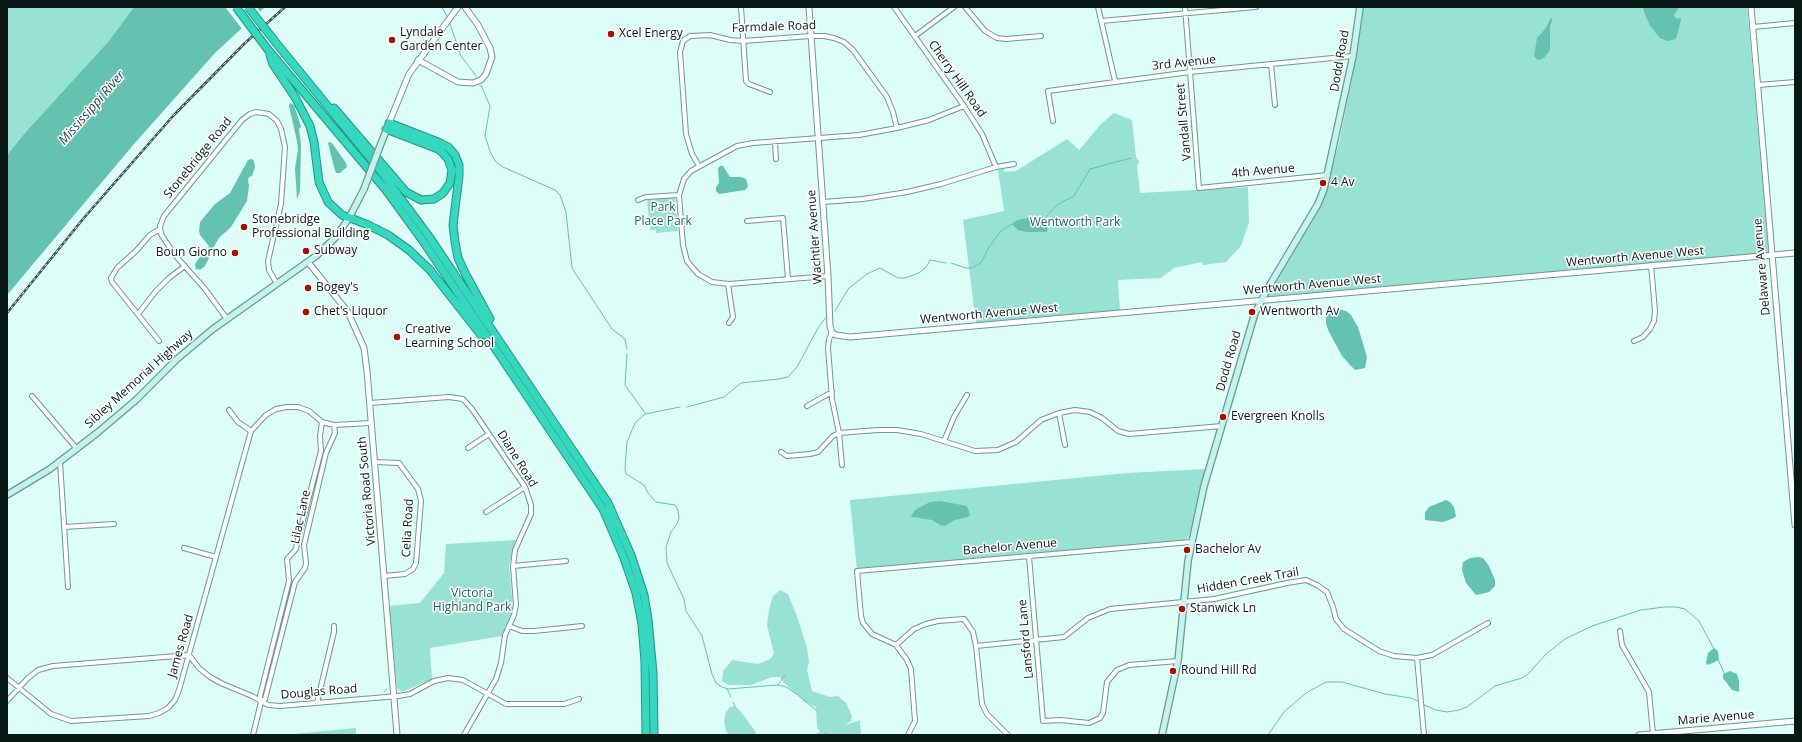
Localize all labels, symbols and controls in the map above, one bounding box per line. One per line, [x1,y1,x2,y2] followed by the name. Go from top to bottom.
[732,18,816,36] street label: Farmdale Road
[400,26,482,54] place label: Lyndale Garden Center
[619,27,683,41] place label: Xcel Energy
[606,29,616,39] marker: Xcel Energy
[1327,29,1353,93] street label: Dodd Road
[387,35,397,45] marker: Lyndale Garden Center
[925,38,989,120] street label: Cherry Hill Road
[1151,52,1217,74] street label: 3rd Avenue
[56,68,128,148] water label: Mississippi River
[1173,83,1195,161] street label: Vandall Street
[161,115,235,201] street label: Stonebridge Road
[1231,161,1295,181] street label: 4th Avenue
[1331,176,1355,190] place label: 4 Av
[1318,178,1328,188] marker: 4 Av
[805,189,825,285] street label: Wachtler Avenue
[634,201,692,229] park label: Park Place Park
[252,213,369,241] place label: Stonebridge Professional Building
[1030,216,1120,230] park label: Wentworth Park
[1751,218,1773,316] street label: Delaware Avenue
[239,222,249,232] marker: Stonebridge Professional Building
[314,244,357,258] place label: Subway
[1565,244,1705,270] street label: Wentworth Avenue West
[156,246,227,260] place label: Boun Giorno
[301,246,311,256] marker: Subway
[230,248,240,258] marker: Boun Giorno
[1242,272,1382,298] street label: Wentworth Avenue West
[316,281,359,295] place label: Bogey's
[303,283,313,293] marker: Bogey's
[919,301,1059,327] street label: Wentworth Avenue West
[314,305,388,319] place label: Chet's Liquor
[1260,305,1339,319] place label: Wentworth Av
[301,307,311,317] marker: Chet's Liquor
[1247,307,1257,317] marker: Wentworth Av
[405,323,494,351] place label: Creative Learning School
[82,327,196,431] street label: Sibley Memorial Highway
[1213,329,1245,393] street label: Dodd Road
[392,332,402,342] marker: Creative Learning School
[1231,410,1324,424] place label: Evergreen Knolls
[1218,412,1228,422] marker: Evergreen Knolls
[494,428,540,490] street label: Diane Road
[355,436,379,546] street label: Victoria Road South
[288,489,314,545] street label: Lilac Lane
[399,498,417,558] street label: Celia Road
[962,536,1058,558] street label: Bachelor Avenue
[1195,543,1261,557] place label: Bachelor Av
[1182,545,1192,555] marker: Bachelor Av
[1196,565,1300,597] street label: Hidden Creek Trail
[433,587,511,615] park label: Victoria Highland Park
[1015,599,1037,679] street label: Lansford Lane
[1190,602,1256,616] place label: Stanwick Ln
[1177,604,1187,614] marker: Stanwick Ln
[165,613,197,679] street label: James Road
[1181,664,1257,678] place label: Round Hill Rd
[1168,666,1178,676] marker: Round Hill Rd
[280,681,358,703] street label: Douglas Road
[1677,707,1755,729] street label: Marie Avenue

